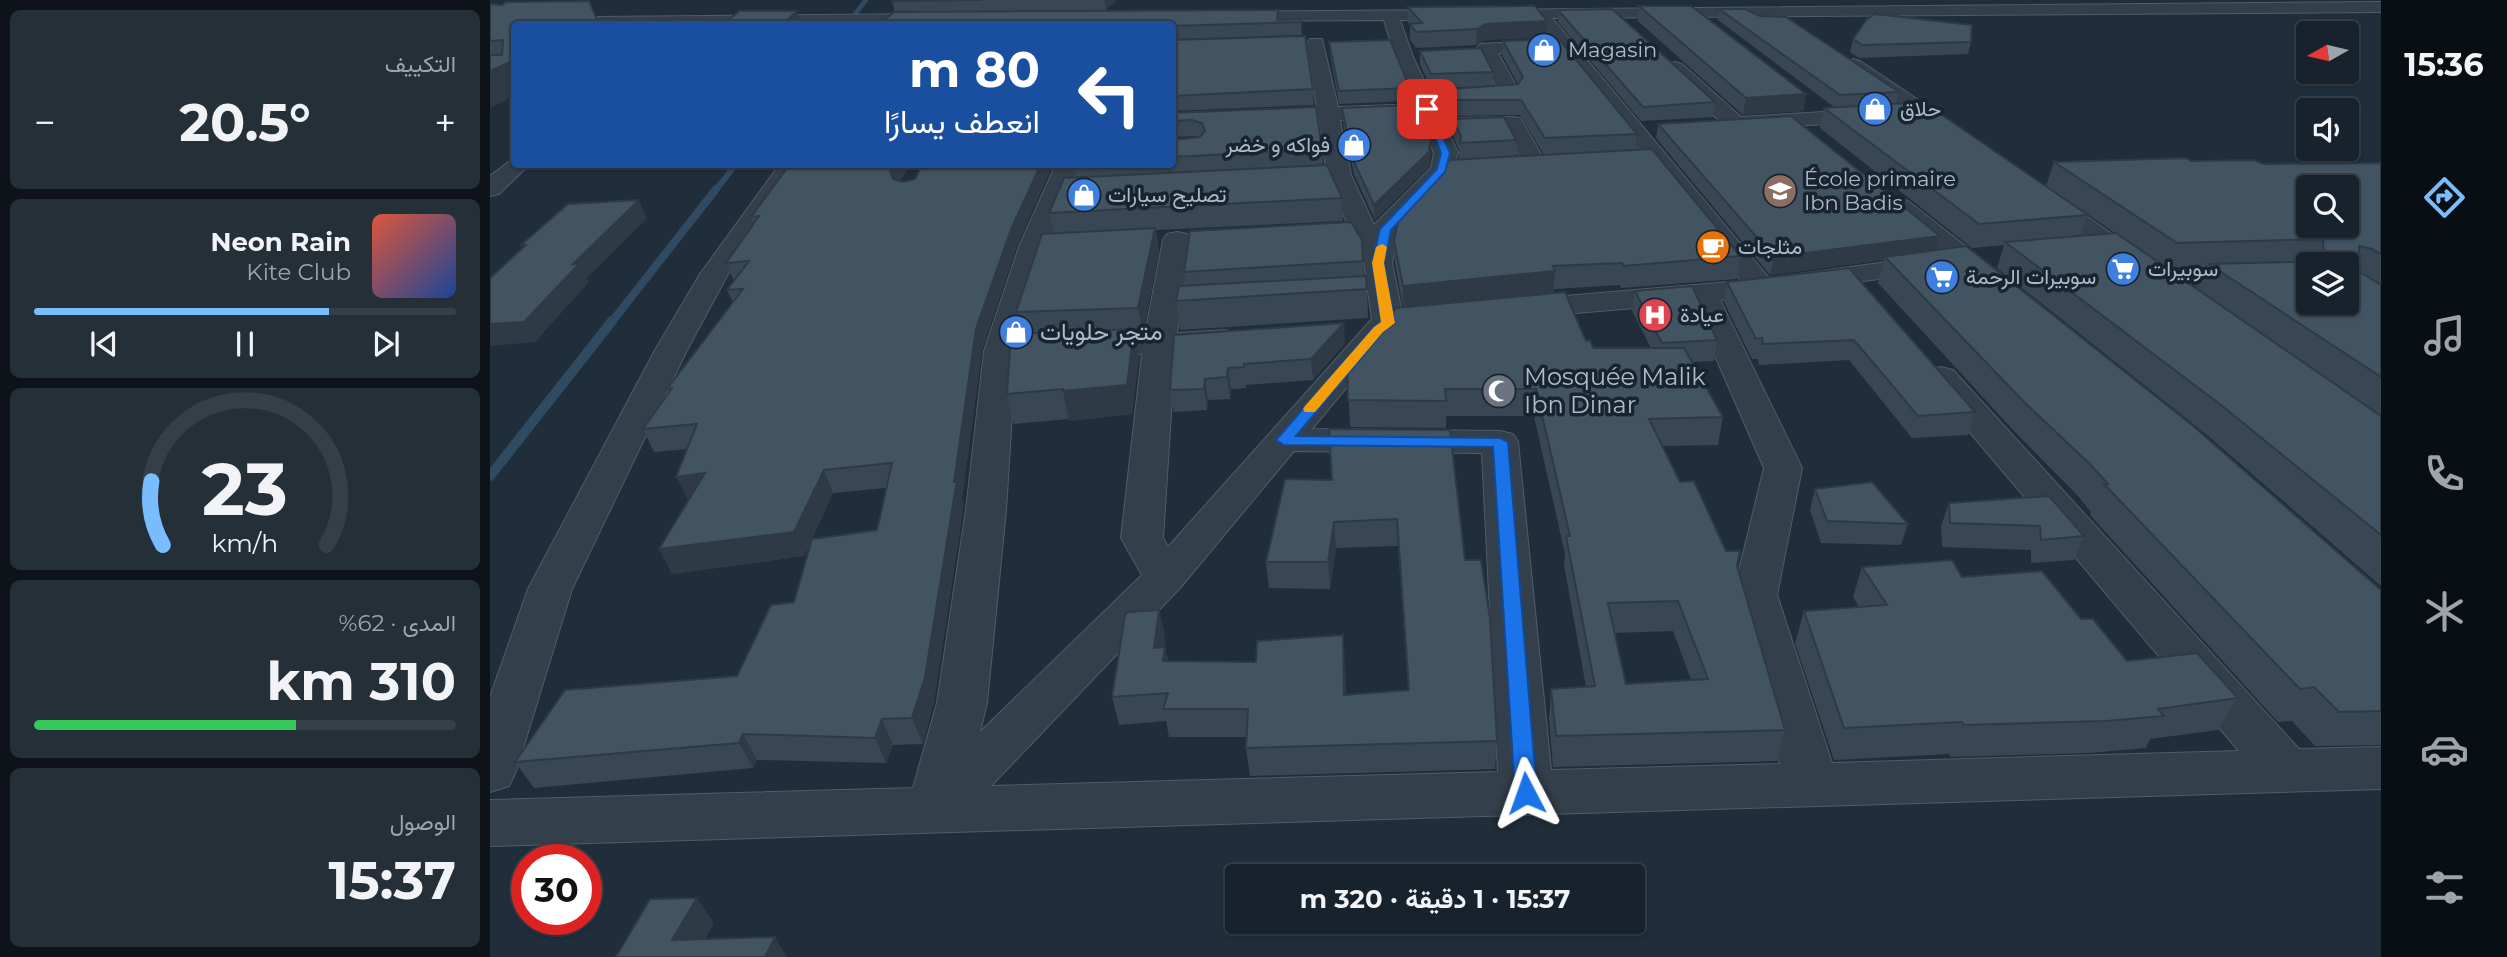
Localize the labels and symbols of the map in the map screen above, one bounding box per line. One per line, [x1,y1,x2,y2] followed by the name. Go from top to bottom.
[2296,21,2359,84] north arrow
[1525,31,1563,69] shop icon: Magasin
[1568,37,1657,62] place label: Magasin
[1397,79,1457,139] pin
[1856,90,1894,128] shop icon: حلاق
[1900,96,1941,121] place label: حلاق
[1335,126,1373,164] shop icon: فواكه و خضر
[1224,132,1330,158] place label: فواكه و خضر
[1804,166,1956,215] place label: École primaire Ibn Badis
[1761,172,1799,210] school or university icon: École primaire Ibn Badis
[1065,176,1103,214] shop icon: تصليح سيارات
[1108,182,1227,209] place label: تصليح سيارات
[1694,228,1732,266] cafe icon: مثلجات
[1738,234,1802,259] place label: مثلجات
[2104,250,2142,288] supermarket icon: سوبيرات
[2148,256,2218,282] place label: سوبيرات
[1923,258,1961,296] supermarket icon: سوبيرات الرحمة
[1966,264,2096,290] place label: سوبيرات الرحمة
[1636,296,1674,334] hospital icon: عيادة
[1680,302,1724,327] place label: عيادة
[997,313,1035,351] shop icon: متجر حلويات
[1040,317,1162,347] place label: متجر حلويات
[1524,362,1706,419] place label: Mosquée Malik Ibn Dinar
[1480,372,1518,410] mosque icon: Mosquée Malik Ibn Dinar
[1489,756,1563,830] position arrow
[511,844,602,935] speed limit sign: 30

